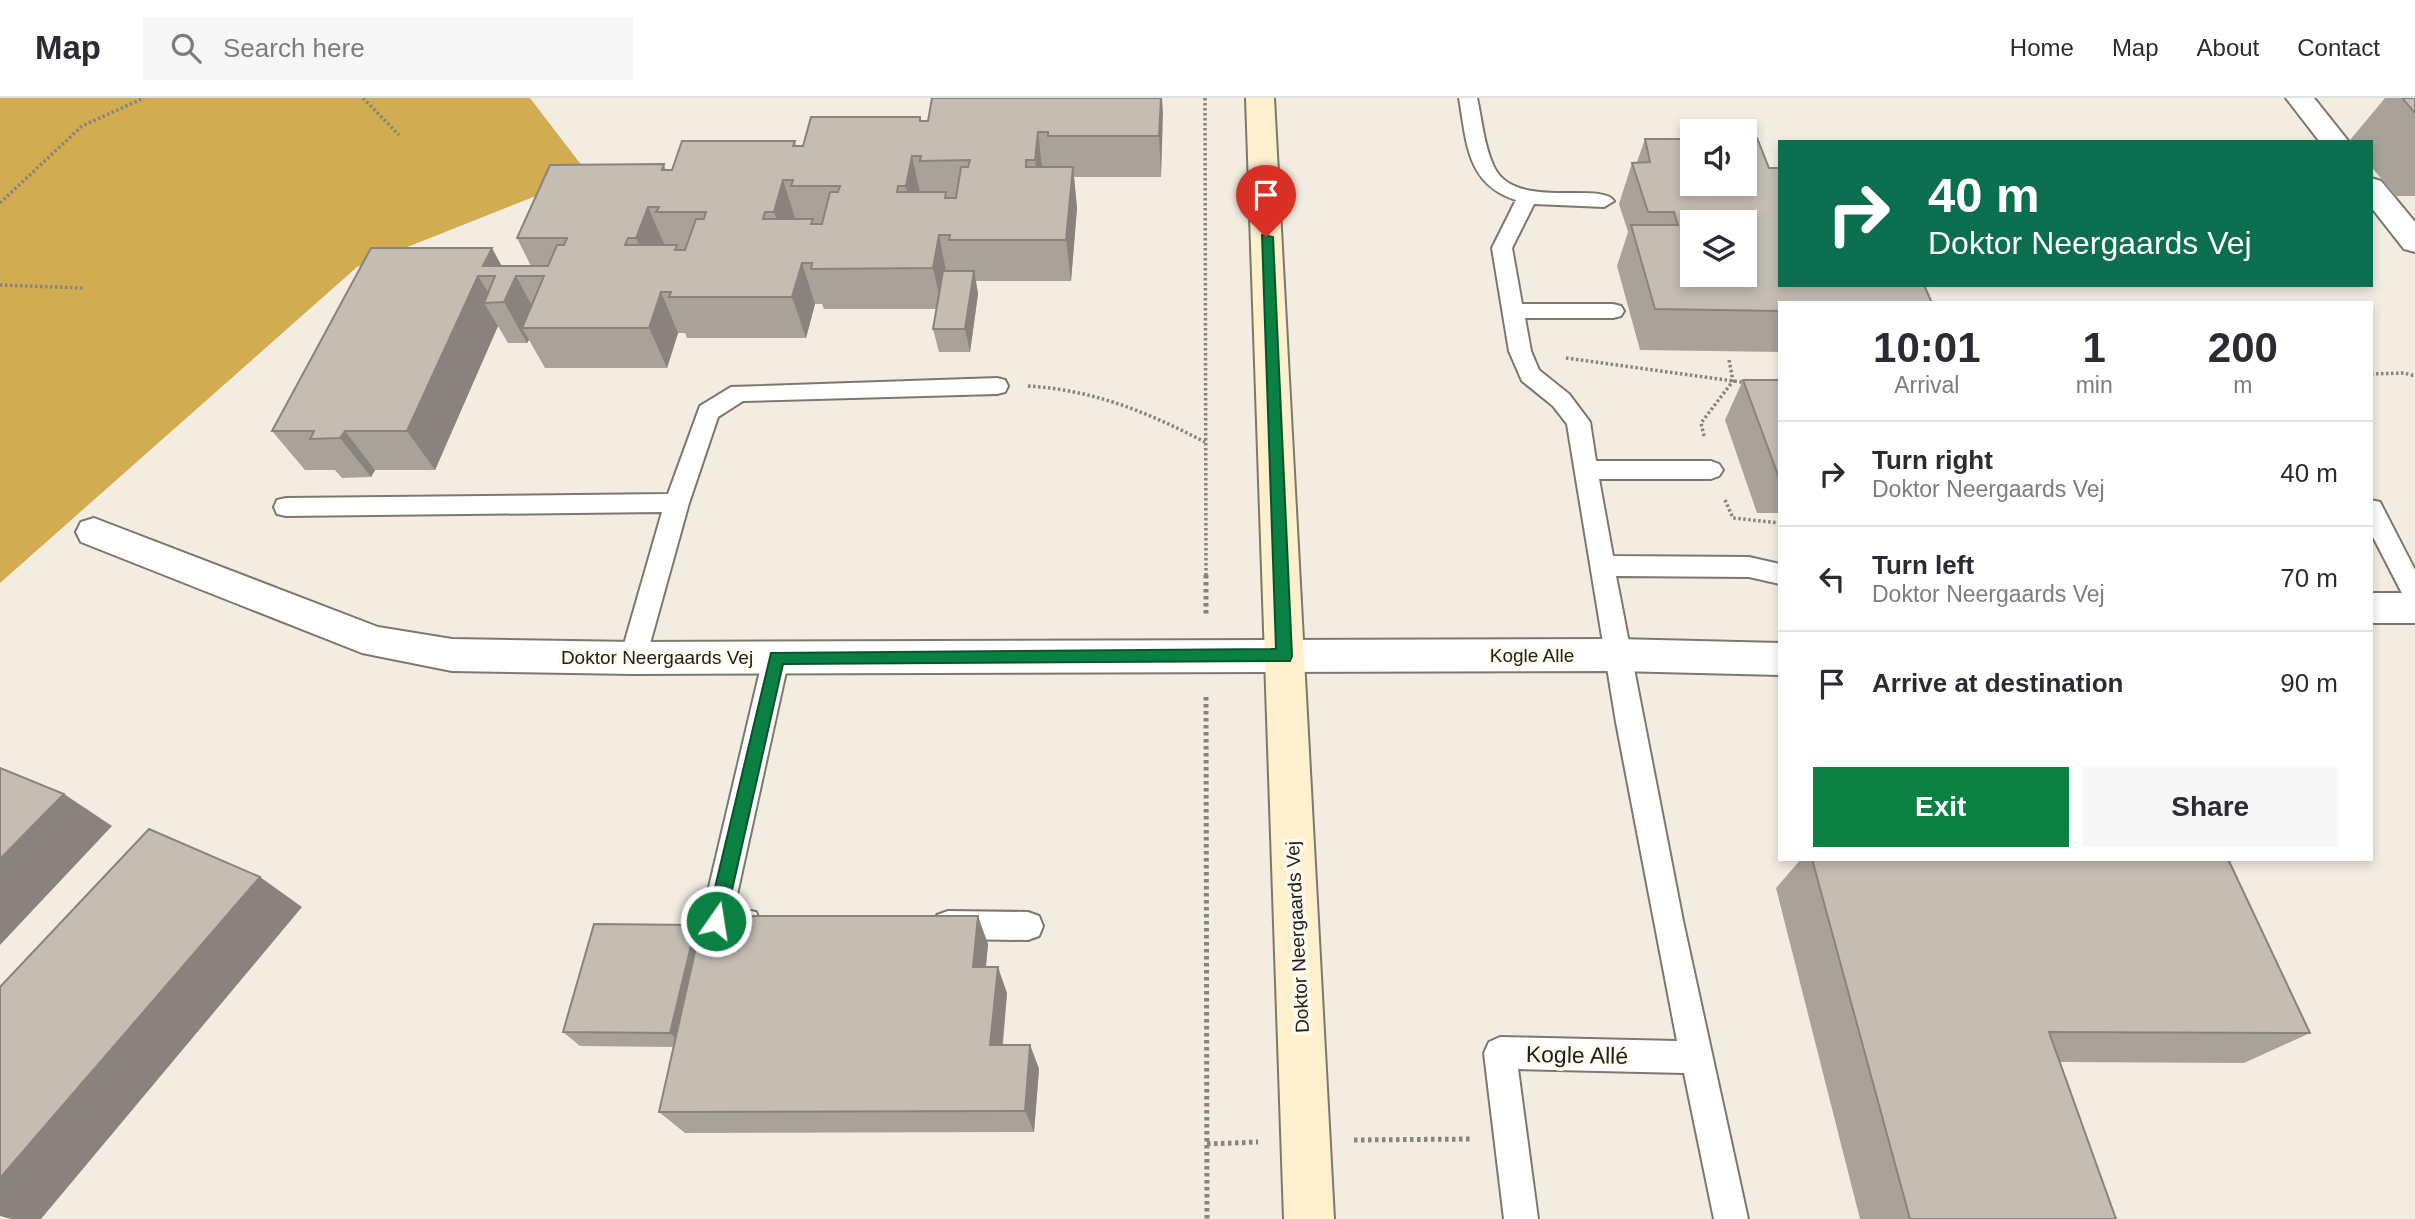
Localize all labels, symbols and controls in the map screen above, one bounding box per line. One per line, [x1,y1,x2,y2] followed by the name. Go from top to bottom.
[143,17,633,80] search box
[35,29,101,66] text: Map
[167,29,205,67] icon: search
[223,33,365,63] text: Search here
[2010,34,2074,61] text: Home
[2112,34,2159,61] text: Map
[2197,34,2259,61] text: About
[2297,34,2380,61] text: Contact
[1680,119,1757,287] map controls
[1680,119,1757,196] button: sound
[1236,165,1296,237] pin
[1813,168,1904,259] icon: right
[1928,168,2040,222] text: 40 m
[1247,176,1285,214] icon: arrive
[1680,210,1757,287] button: layers
[1928,225,2252,261] text: Doktor Neergaards Vej
[1873,324,1981,371] text: 10:01
[2082,324,2106,371] text: 1
[2208,324,2278,371] text: 200
[1894,372,1959,398] text: Arrival
[2076,372,2113,398] text: min
[2233,372,2252,398] text: m
[1872,445,1993,475] text: Turn right
[1813,455,1851,493] icon: right
[2280,458,2338,488] text: 40 m
[1872,476,2105,502] text: Doktor Neergaards Vej
[1872,550,1974,580] text: Turn left
[1813,560,1851,598] icon: left
[2280,563,2338,593] text: 70 m
[1872,581,2105,607] text: Doktor Neergaards Vej
[1490,645,1574,666] street label: Kogle Alle
[561,647,753,668] street label: Doktor Neergaards Vej
[1813,665,1851,703] icon: arrive
[1872,668,2123,698] text: Arrive at destination
[2280,668,2338,698] text: 90 m
[1813,767,2069,847] button: Exit
[2083,767,2338,847] button: Share
[1282,840,1313,1034] street label: Doktor Neergaards Vej
[679,884,753,958] position arrow
[1526,1041,1628,1069] street label: Kogle Allé

